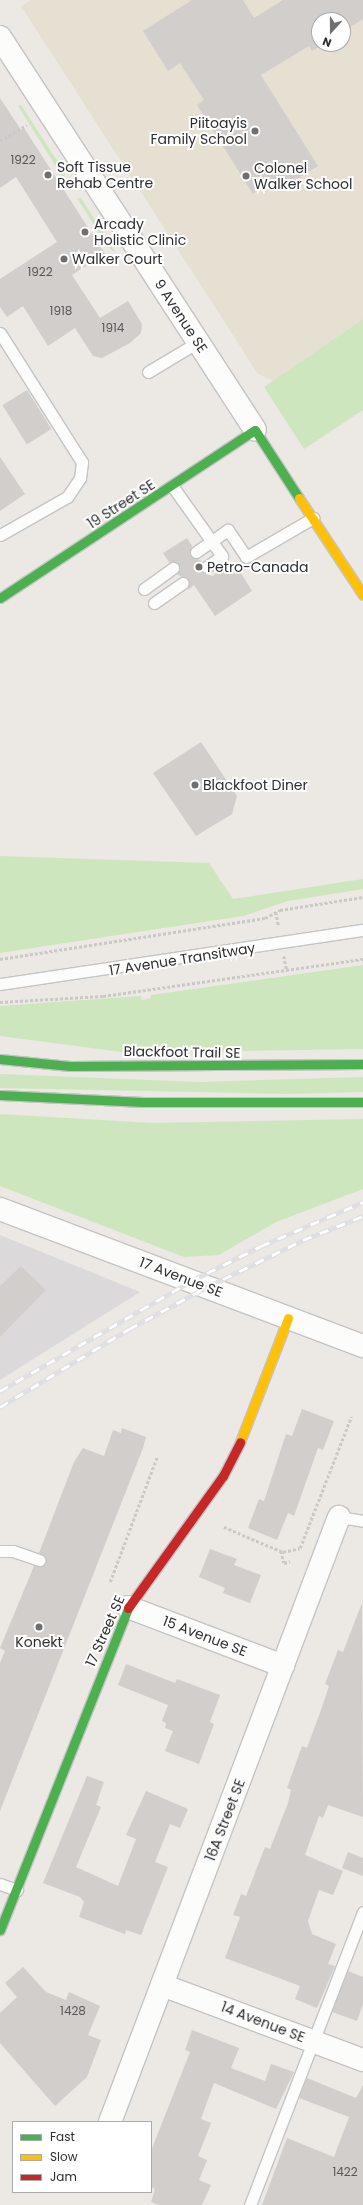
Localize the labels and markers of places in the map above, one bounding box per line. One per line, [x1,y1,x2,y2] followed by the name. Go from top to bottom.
[151,115,247,148] place label: Piitoayis Family School
[250,126,260,136] marker: Piitoayis Family School
[57,159,153,192] place label: Soft Tissue Rehab Centre
[254,160,352,192] place label: Colonel Walker School
[42,169,54,181] marker: Soft Tissue Rehab Centre
[241,171,251,181] marker: Colonel Walker School
[94,216,186,248] place label: Arcady Holistic Clinic
[79,226,91,238] marker: Arcady Holistic Clinic
[72,251,162,267] place label: Walker Court
[59,254,69,264] marker: Walker Court
[207,559,308,575] place label: Petro-Canada
[194,562,204,572] marker: Petro-Canada
[203,777,308,793] place label: Blackfoot Diner
[190,780,200,790] marker: Blackfoot Diner
[34,1622,44,1632] marker: Konekt
[15,1634,63,1650] place label: Konekt

